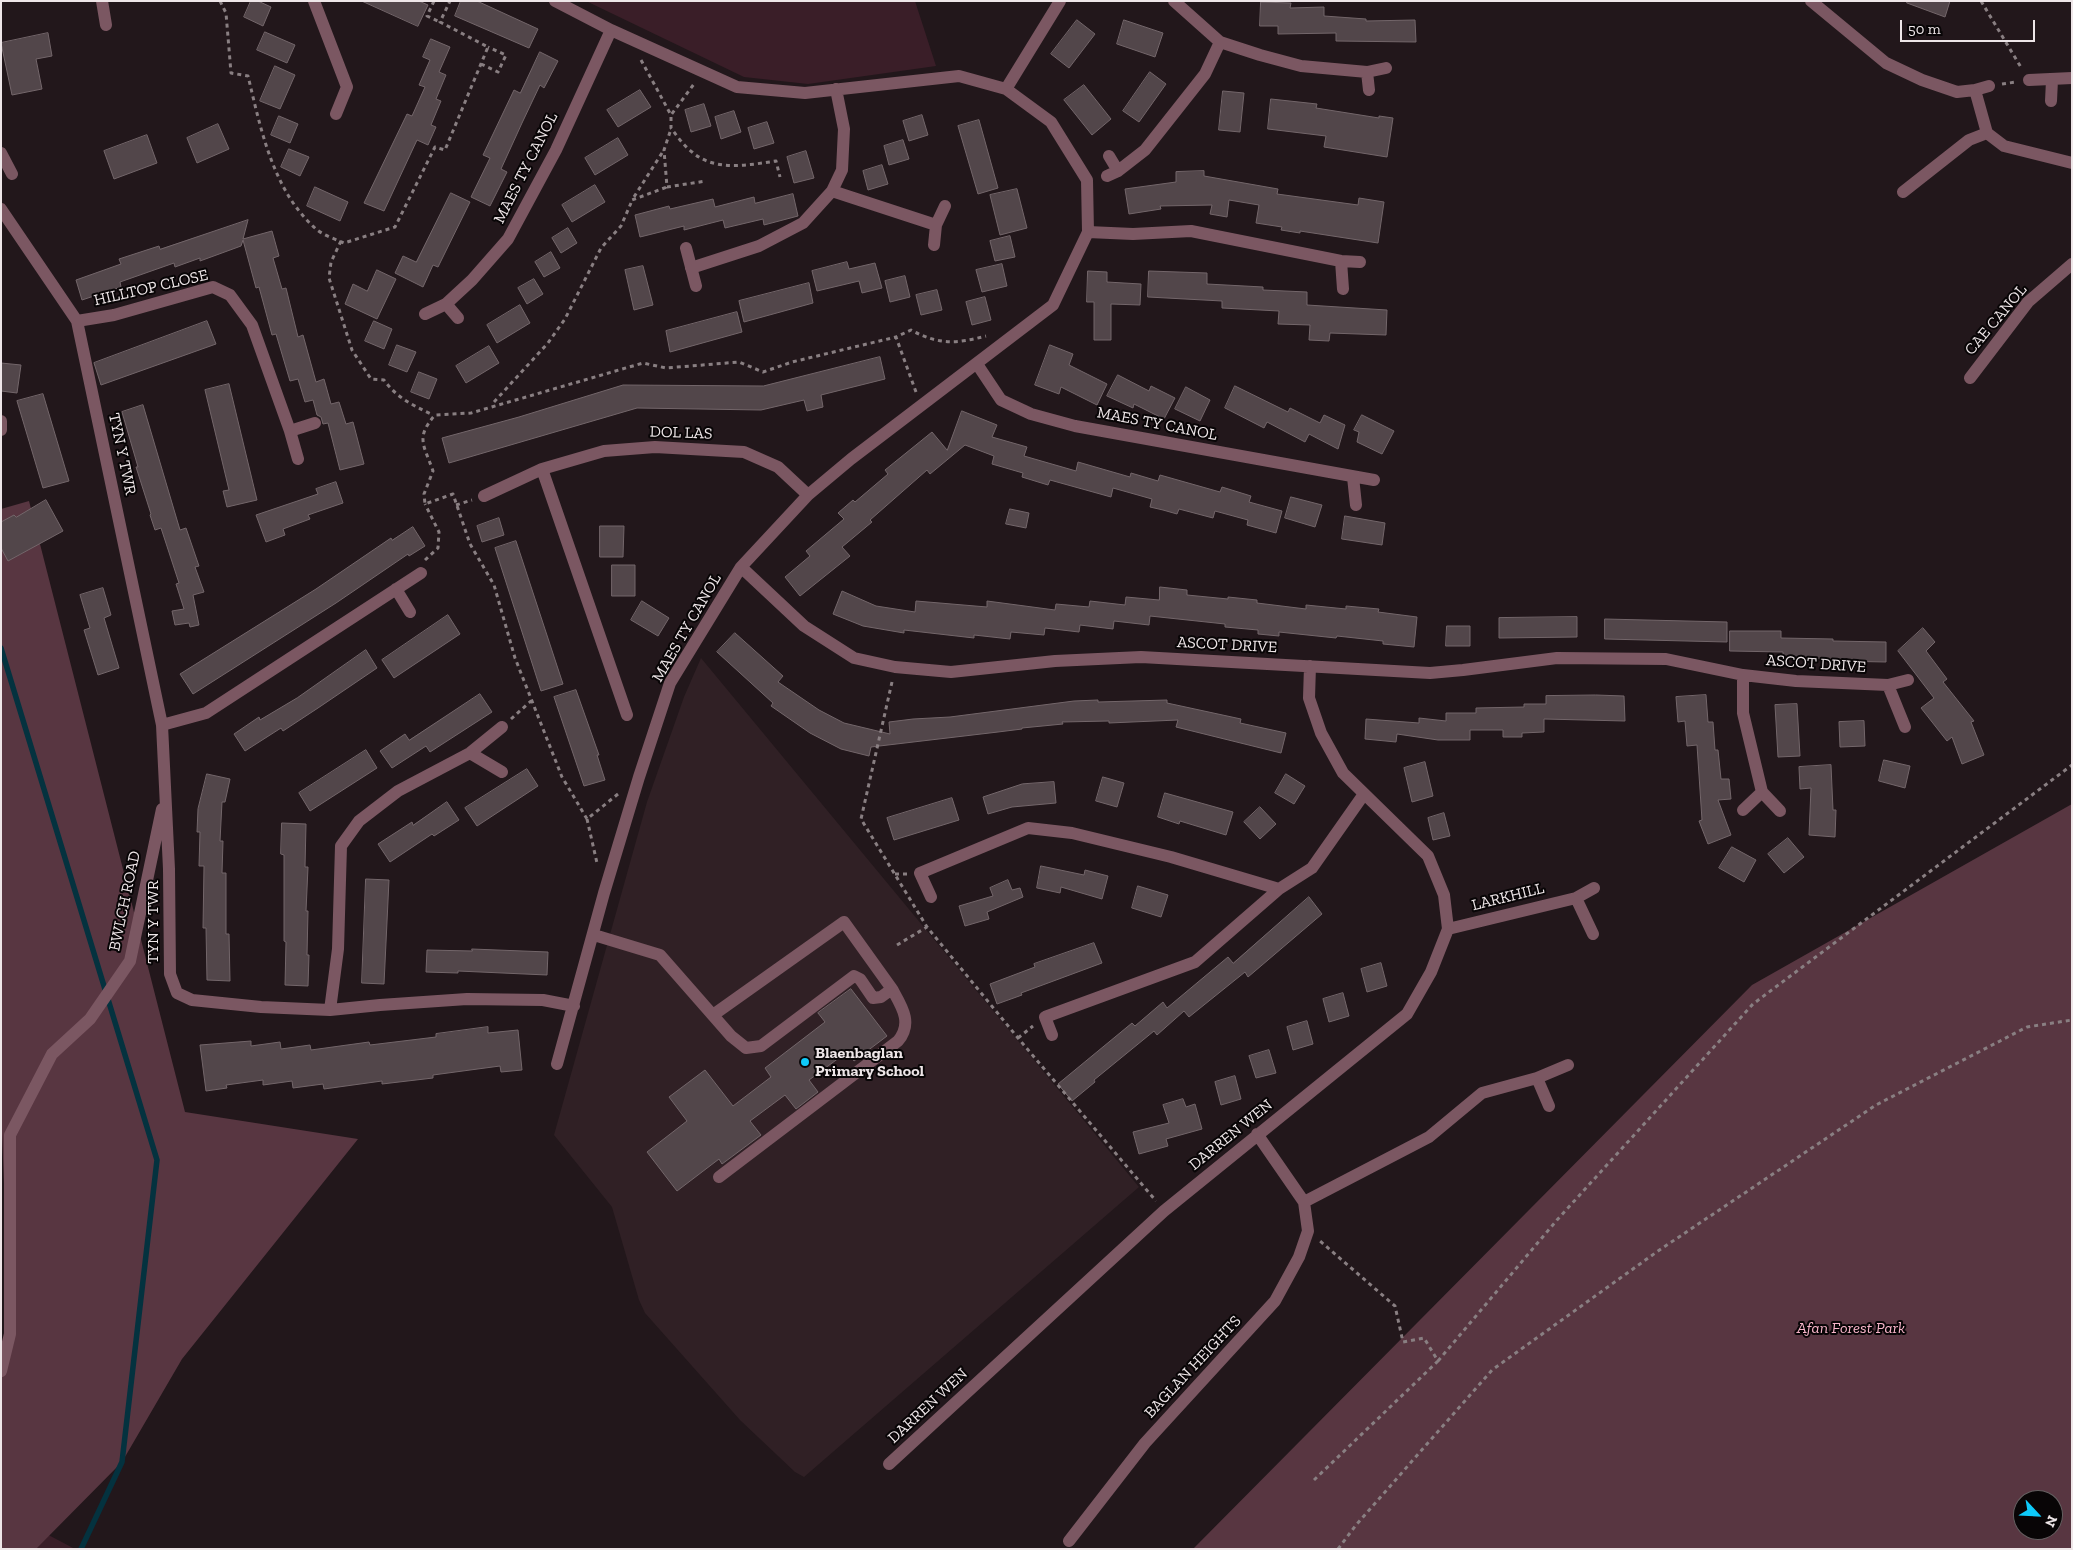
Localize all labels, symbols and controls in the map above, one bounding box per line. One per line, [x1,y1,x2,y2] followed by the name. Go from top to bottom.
[1903,10,2038,42] scale bar
[1908,20,1941,38] text: 50 m
[490,109,562,227] street label: MAES TY CANOL
[92,266,210,310] street label: HILLTOP CLOSE
[1961,281,2031,359] street label: CAE CANOL
[1095,403,1219,445] street label: MAES TY CANOL
[104,411,140,497] street label: TYN Y TWR
[649,422,713,444] street label: DOL LAS
[648,570,726,686] street label: MAES TY CANOL
[1176,633,1278,657] street label: ASCOT DRIVE
[1765,651,1867,677] street label: ASCOT DRIVE
[105,849,145,953] street label: BWLCH ROAD
[1470,879,1546,915] street label: LARKHILL
[143,880,163,964] street label: TYN Y TWR
[815,1043,924,1081] place label: Blaenbaglan Primary School
[799,1056,811,1068] marker: Blaenbaglan Primary School
[1185,1095,1277,1175] street label: DARREN WEN
[1141,1312,1245,1422] street label: BAGLAN HEIGHTS
[1797,1318,1905,1338] park label: Afan Forest Park
[884,1364,972,1448] street label: DARREN WEN
[2013,1490,2063,1540] north arrow
[2041,1513,2061,1530] text: N

